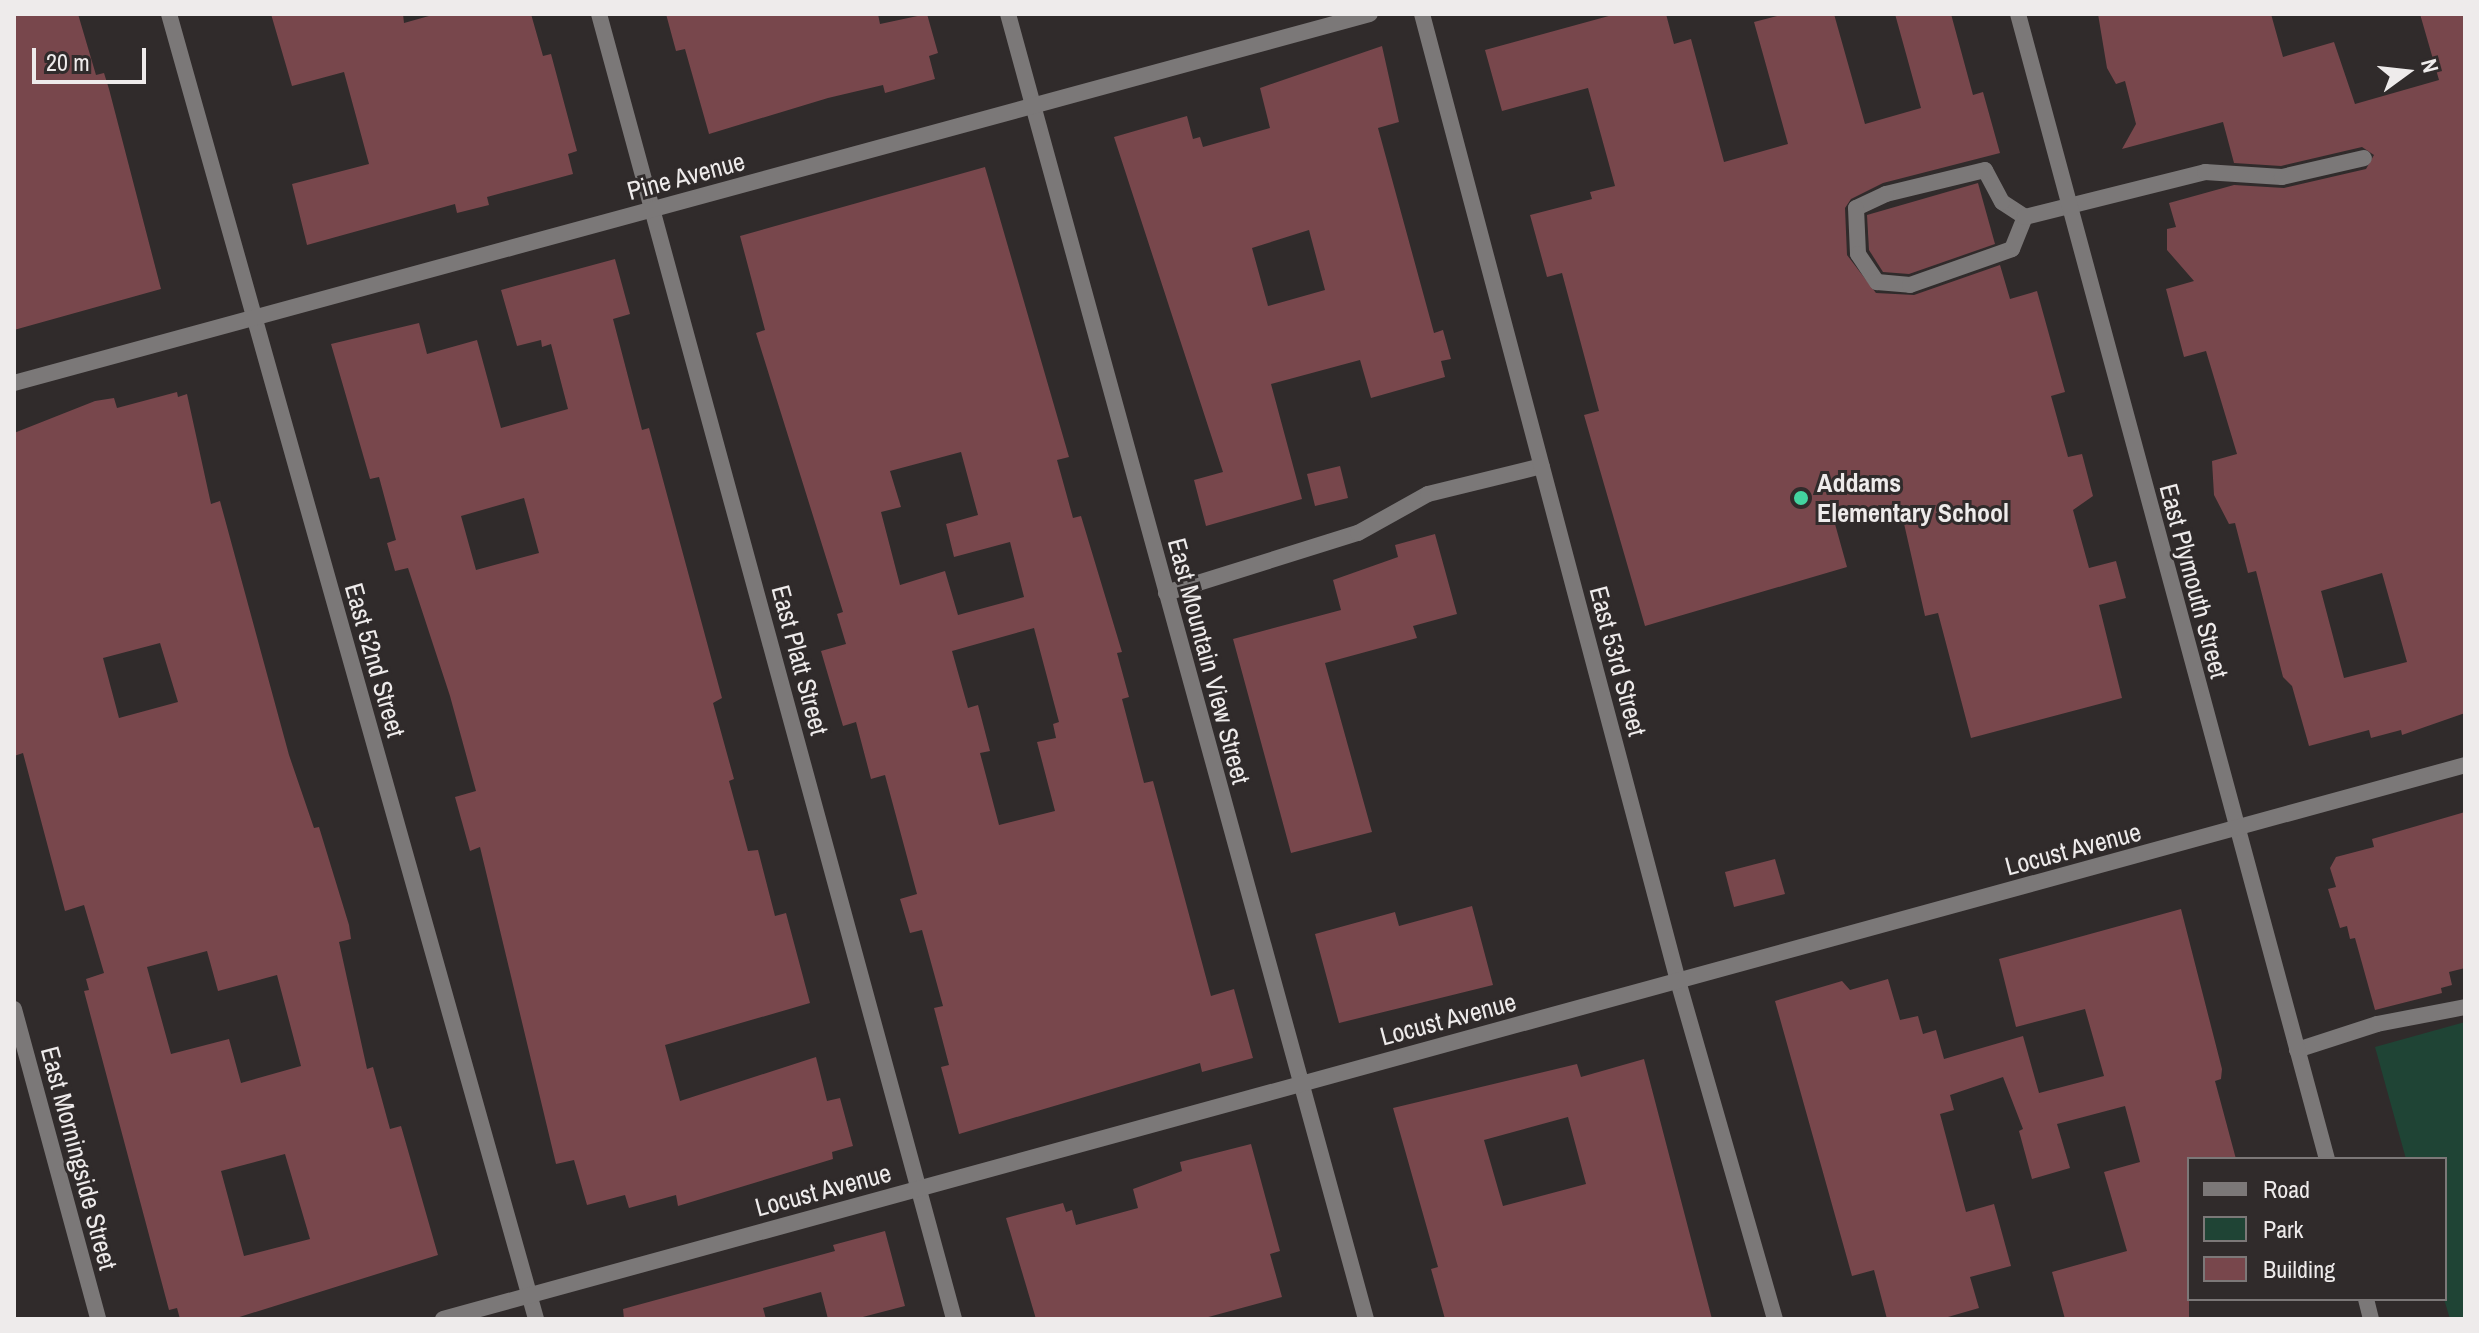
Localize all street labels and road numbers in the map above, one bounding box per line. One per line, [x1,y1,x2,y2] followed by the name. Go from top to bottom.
[623,145,749,207] street label: Pine Avenue
[2153,480,2235,682] street label: East Plymouth Street
[1161,535,1257,787] street label: East Mountain View Street
[338,579,412,741] street label: East 52nd Street
[765,582,835,738] street label: East Platt Street
[1583,583,1653,739] street label: East 53rd Street
[2001,816,2145,882] street label: Locust Avenue
[1376,986,1520,1052] street label: Locust Avenue
[34,1043,124,1273] street label: East Morningside Street
[751,1157,895,1223] street label: Locust Avenue

